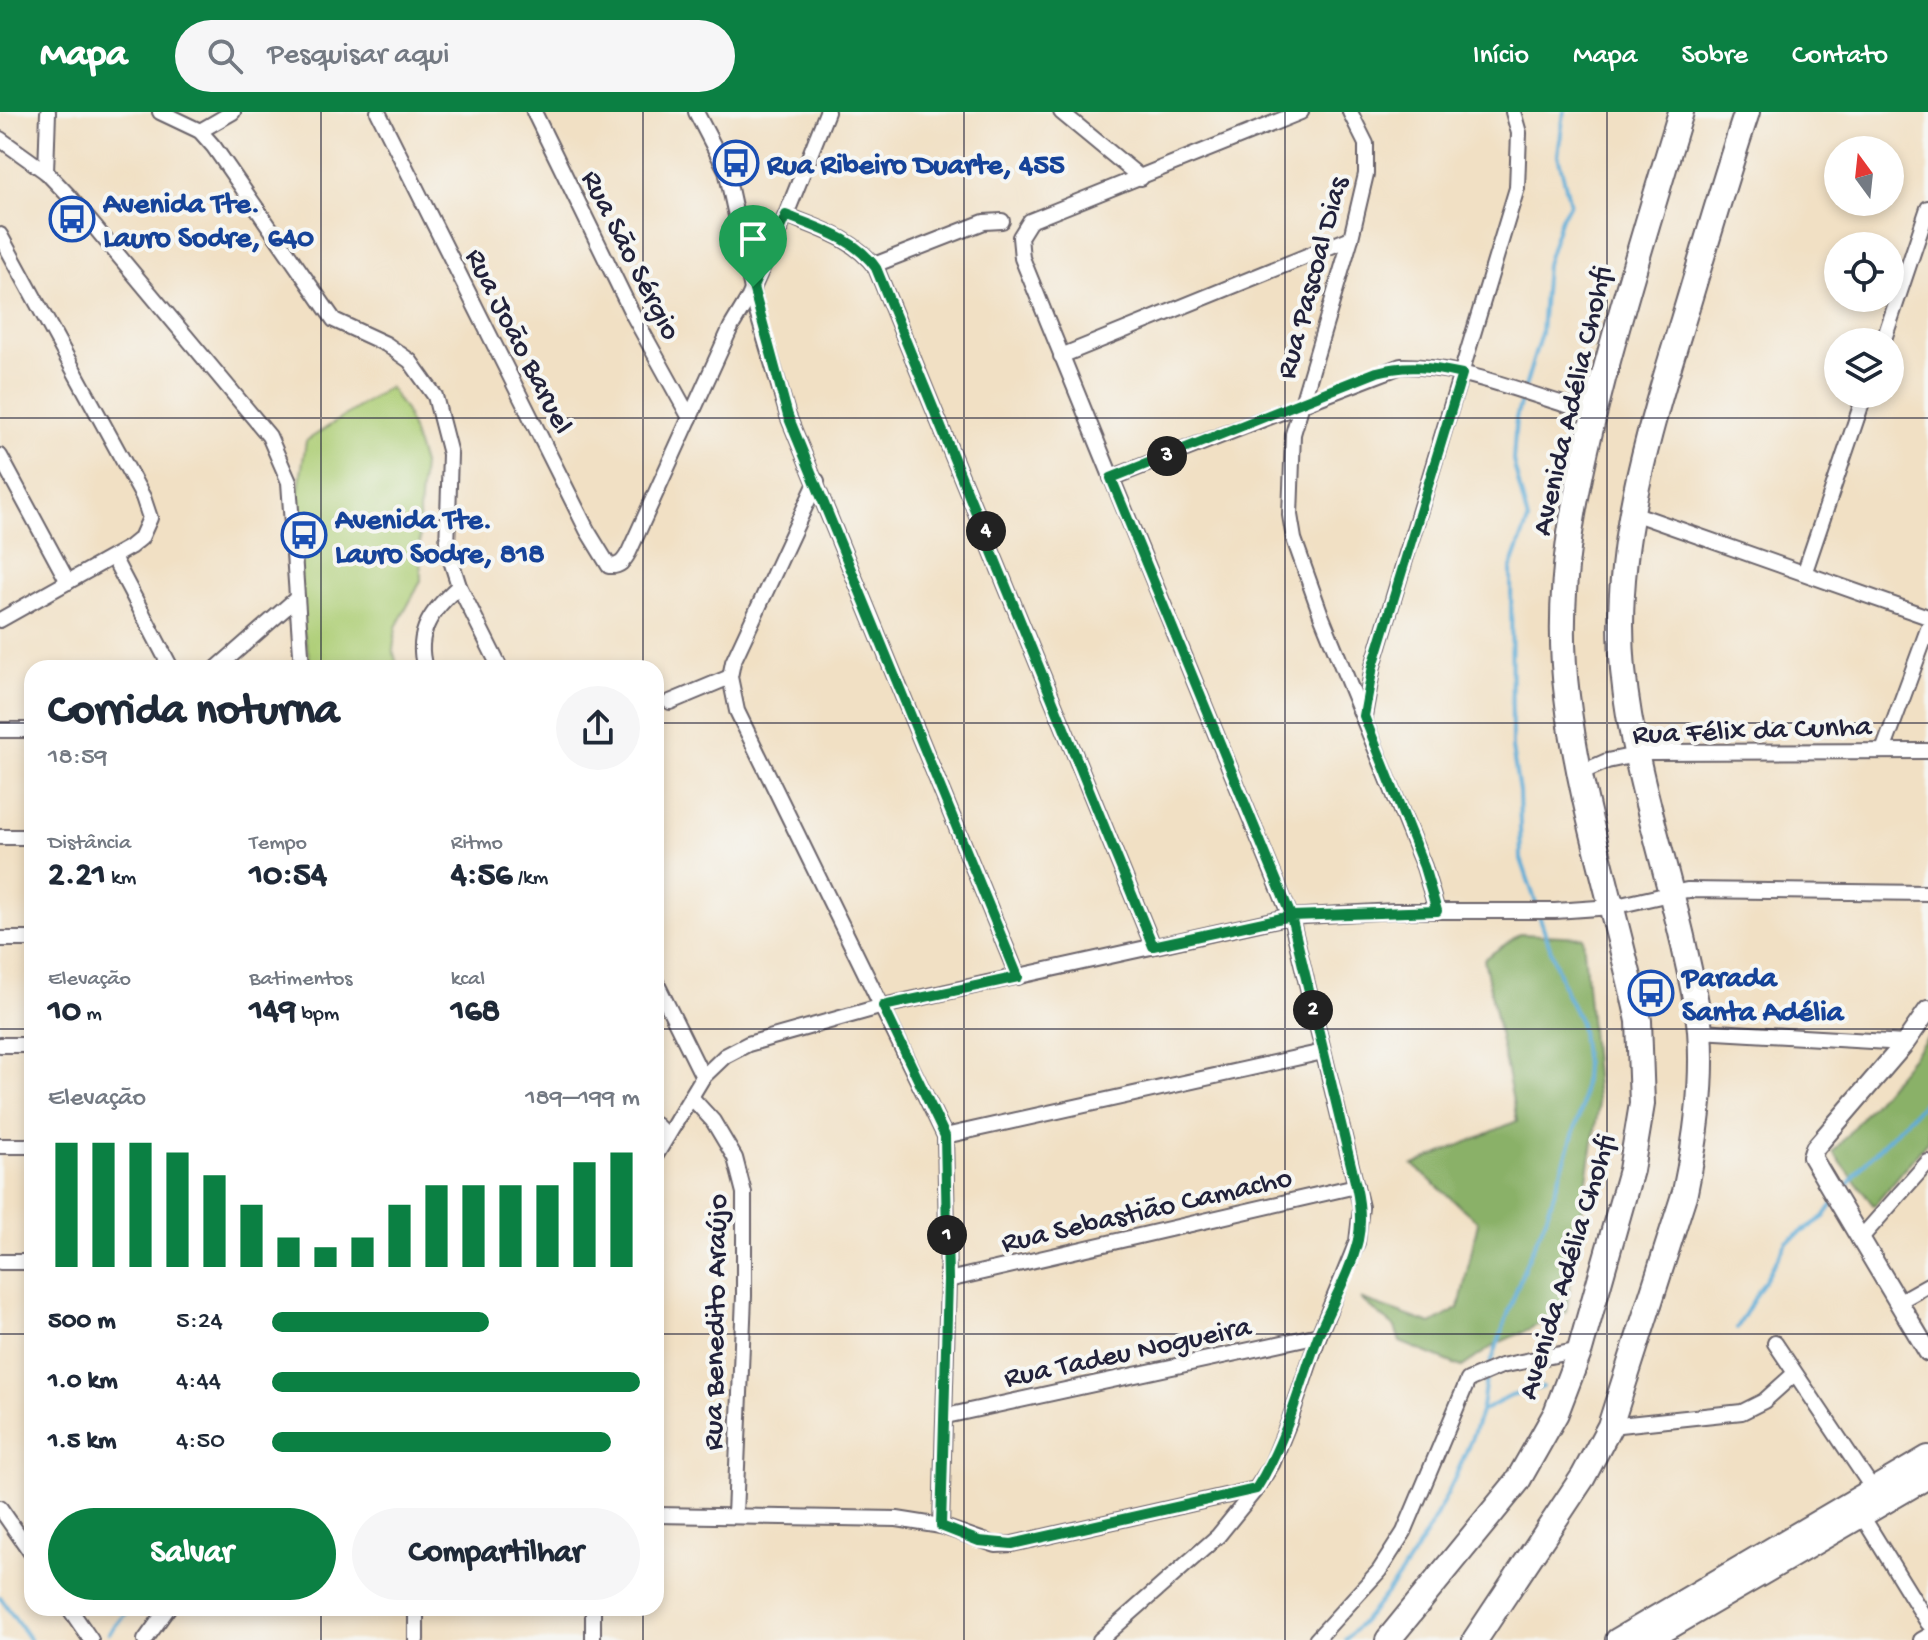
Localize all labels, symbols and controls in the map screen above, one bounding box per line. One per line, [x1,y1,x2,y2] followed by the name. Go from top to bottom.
[175,20,735,92] search box
[40,34,127,78] text: Mapa
[203,34,247,78] icon: search
[267,39,449,74] text: Pesquisar aqui
[1473,40,1529,73] text: Início
[1573,40,1637,73] text: Mapa
[1681,40,1748,73] text: Sobre
[1792,40,1888,73] text: Contato
[1824,136,1904,216] north arrow
[1824,136,1904,408] map controls
[712,139,760,187] bus stop icon: Rua Ribeiro Duarte, 455
[766,150,1065,185] place label: Rua Ribeiro Duarte, 455
[571,165,687,347] street label: Rua São Sérgio
[1271,172,1358,383] street label: Rua Pascoal Dias
[102,189,314,258] place label: Avenida Tte. Lauro Sodre, 640
[48,195,96,243] bus stop icon: Avenida Tte. Lauro Sodre, 640
[719,205,787,287] pin
[731,217,775,261] icon: arrive
[1824,232,1904,312] button: locate
[455,244,579,440] street label: Rua João Baruel
[1526,263,1622,539] street label: Avenida Adélia Chohfi
[1824,328,1904,408] button: layers
[1147,436,1187,476] pin: 3
[1161,443,1173,469] text: 3
[334,505,545,574] place label: Avenida Tte. Lauro Sodre, 818
[280,511,328,559] bus stop icon: Avenida Tte. Lauro Sodre, 818
[966,511,1006,551] pin: 4
[981,518,991,544] text: 4
[556,686,640,770] button: share
[48,687,339,739] text: Corrida noturna
[1632,711,1874,754] street label: Rua Félix da Cunha
[48,743,108,774] text: 18:59
[48,831,131,857] text: Distância
[249,831,307,857] text: Tempo
[451,831,503,857] text: Ritmo
[48,857,106,897] text: 2.21
[249,857,327,897] text: 10:54
[451,857,513,897] text: 4:56
[106,866,136,892] text: km
[513,866,548,892] text: /km
[1680,963,1845,1032] place label: Parada Santa Adélia
[48,967,131,993] text: Elevação
[249,967,352,993] text: Batimentos
[451,967,485,993] text: kcal
[1627,969,1675,1017] bus stop icon: Parada Santa Adélia
[1293,990,1333,1030] pin: 2
[48,993,81,1033] text: 10
[249,993,296,1033] text: 149
[451,993,500,1033] text: 168
[1308,997,1318,1023] text: 2
[81,1002,102,1028] text: m
[296,1002,339,1028] text: bpm
[48,1084,146,1115] text: Elevação
[525,1084,640,1115] text: 189–199 m
[1512,1130,1626,1404] street label: Avenida Adélia Chohfi
[998,1162,1296,1263] street label: Rua Sebastião Camacho
[698,1194,737,1451] street label: Rua Benedito Araújo
[927,1215,967,1255] pin: 1
[943,1222,951,1248] text: 1
[48,1307,116,1338] text: 500 m
[176,1307,223,1338] text: 5:24
[1001,1311,1256,1398] street label: Rua Tadeu Nogueira
[48,1367,118,1398] text: 1.0 km
[176,1367,221,1398] text: 4:44
[48,1427,117,1458] text: 1.5 km
[176,1427,225,1458] text: 4:50
[48,1508,336,1600] button: Salvar
[352,1508,640,1600] button: Compartilhar

